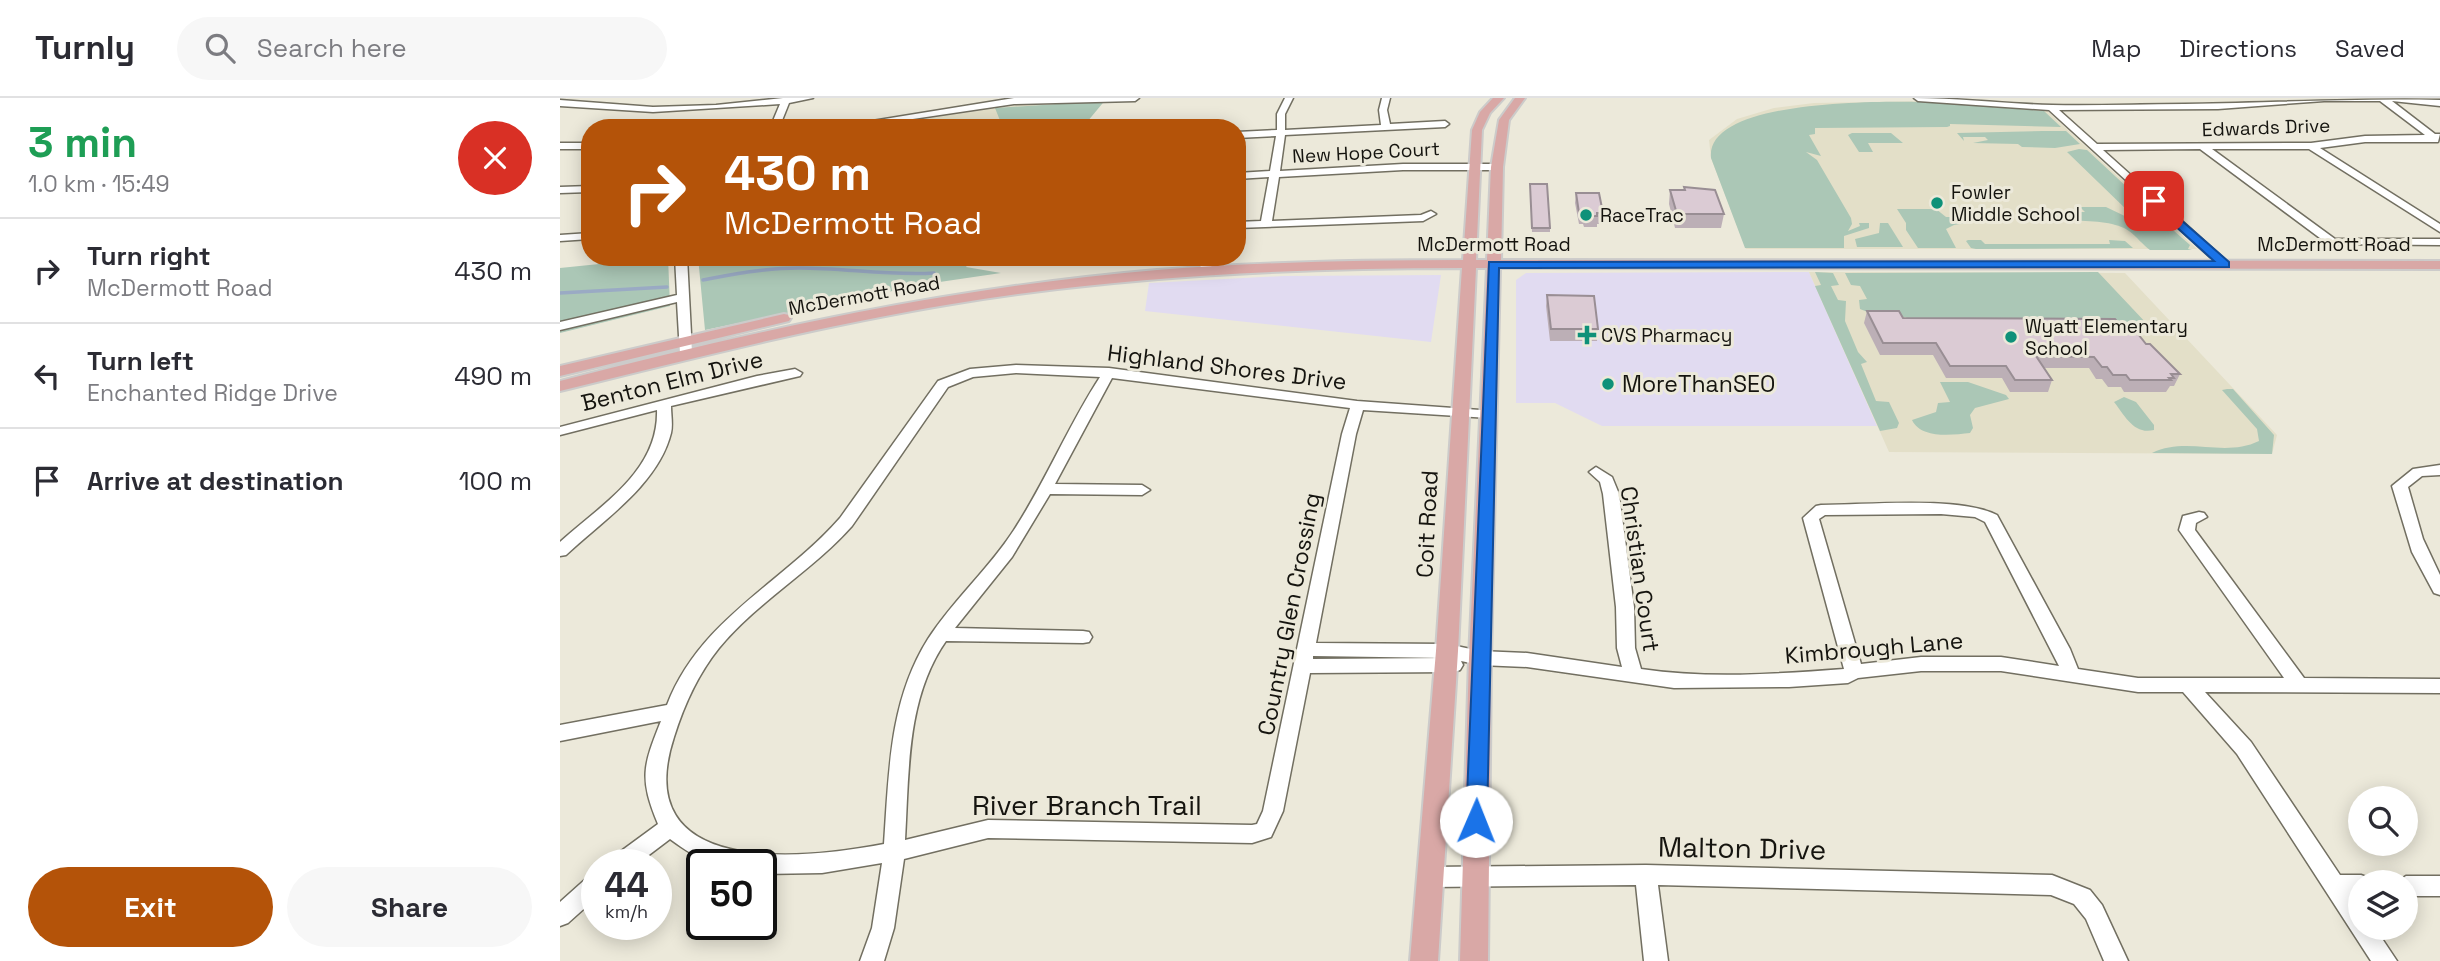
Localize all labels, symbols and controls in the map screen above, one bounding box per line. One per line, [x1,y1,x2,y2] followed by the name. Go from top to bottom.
[177,17,667,80] search box
[35,27,135,69] text: Turnly
[201,29,239,67] icon: search
[257,31,407,65] text: Search here
[2091,33,2141,64] text: Map
[2179,33,2297,64] text: Directions
[2335,33,2405,64] text: Saved
[2201,113,2331,142] street label: Edwards Drive
[28,116,137,169] text: 3 min
[458,121,532,195] button: close
[1292,136,1440,169] street label: New Hope Court
[724,142,871,204] text: 430 m
[609,147,700,238] icon: right
[28,169,170,199] text: 1.0 km · 15:49
[2124,171,2184,231] pin
[1951,180,2080,227] place label: Fowler Middle School
[2135,182,2173,220] icon: arrive
[1929,195,1945,211] marker: Fowler Middle School
[724,203,982,243] text: McDermott Road
[1600,203,1684,228] place label: RaceTrac
[1578,207,1594,223] marker: RaceTrac
[1417,232,1571,257] street label: McDermott Road
[2257,232,2411,257] street label: McDermott Road
[87,239,211,273] text: Turn right
[28,252,66,290] icon: right
[454,254,532,288] text: 430 m
[786,270,942,321] street label: McDermott Road
[87,273,273,303] text: McDermott Road
[2025,314,2188,361] place label: Wyatt Elementary School
[1601,323,1732,348] place label: CVS Pharmacy
[1579,327,1595,343] marker: CVS Pharmacy
[2003,329,2019,345] marker: Wyatt Elementary School
[1106,337,1348,397] street label: Highland Shores Drive
[87,344,194,378] text: Turn left
[578,344,766,418] street label: Benton Elm Drive
[28,357,66,395] icon: left
[454,359,532,393] text: 490 m
[1622,369,1775,399] place label: MoreThanSEO
[1600,376,1616,392] marker: MoreThanSEO
[87,378,338,408] text: Enchanted Ridge Drive
[28,462,66,500] icon: arrive
[87,464,344,498] text: Arrive at destination
[459,464,532,498] text: 100 m
[1409,470,1445,578] street label: Coit Road
[1614,484,1666,654] street label: Christian Court
[1251,490,1327,738] street label: Country Glen Crossing
[1783,625,1965,671] street label: Kimbrough Lane
[1439,784,1513,858] position arrow
[2348,786,2418,940] map controls
[2348,786,2418,856] button: search
[972,787,1202,823] street label: River Branch Trail
[1658,829,1826,867] street label: Malton Drive
[686,849,777,940] speed limit sign: 50
[604,863,649,907] text: 44
[28,867,273,947] button: Exit
[287,867,532,947] button: Share
[2348,870,2418,940] button: layers
[605,900,648,923] text: km/h

